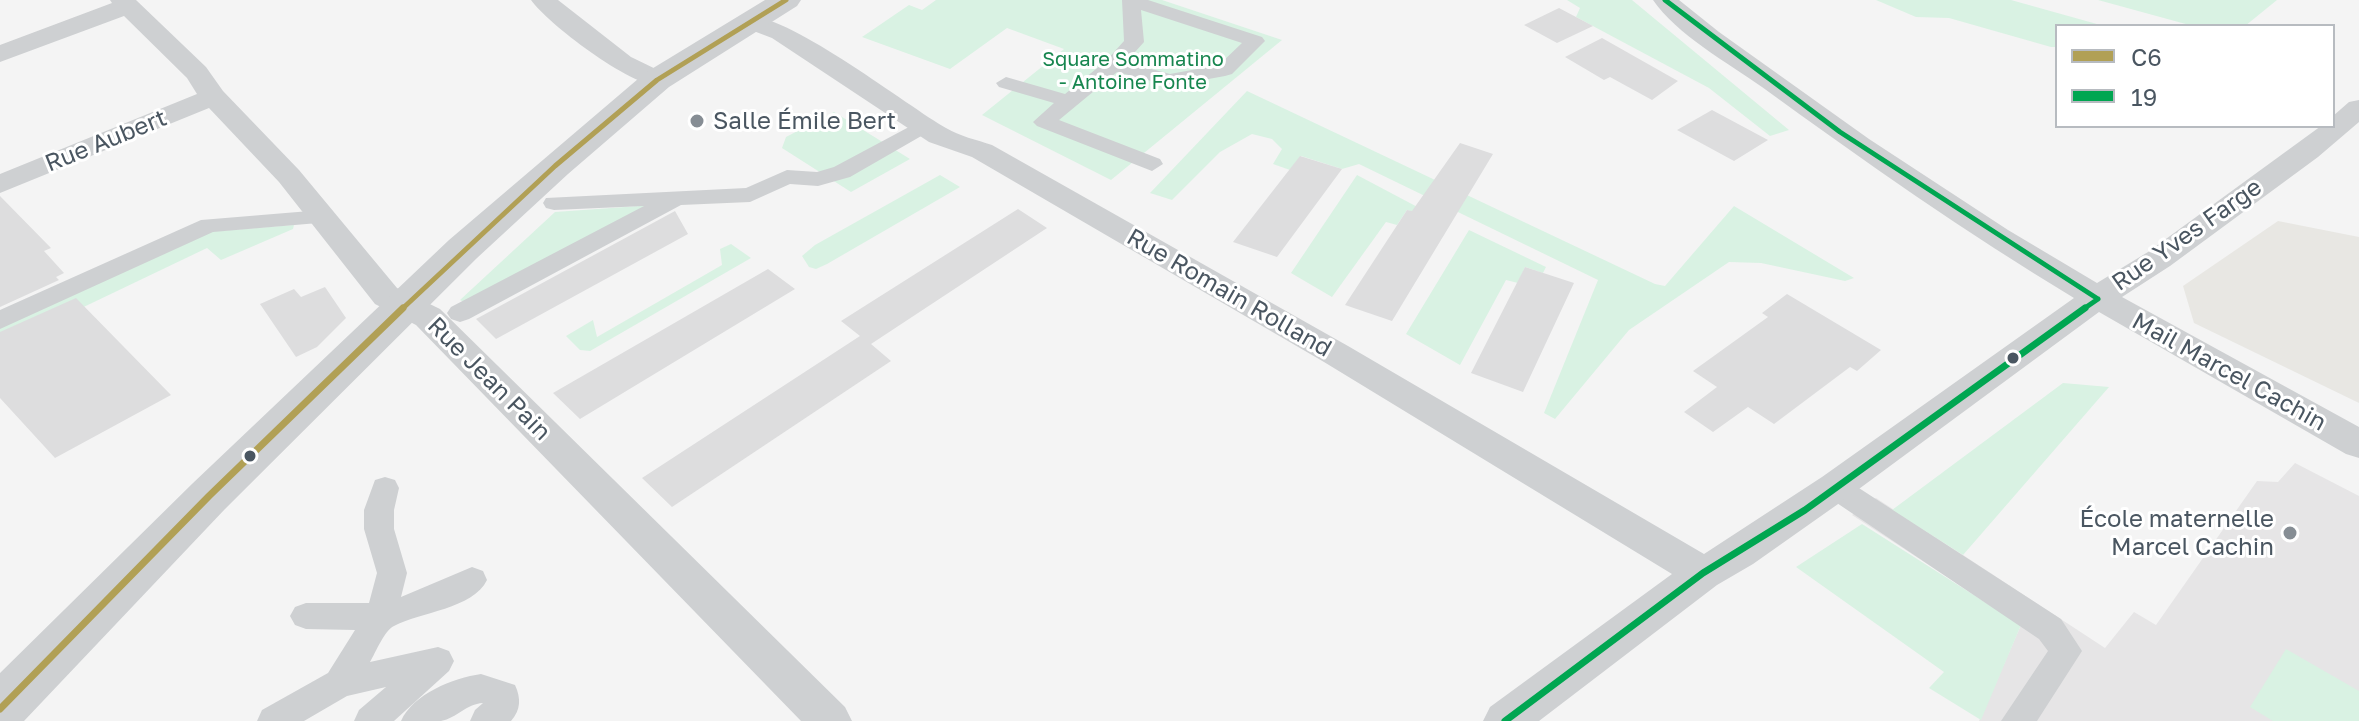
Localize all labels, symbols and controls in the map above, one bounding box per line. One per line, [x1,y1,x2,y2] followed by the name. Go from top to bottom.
[2055,24,2335,128] legend
[2131,42,2162,71] text: C6
[1042,48,1224,95] park label: Square Sommatino - Antoine Fonte
[2131,82,2157,111] text: 19
[41,104,171,178] street label: Rue Aubert
[713,107,896,135] place label: Salle Émile Bert
[688,112,706,130] marker: Salle Émile Bert
[2107,173,2267,297] street label: Rue Yves Farge
[1121,223,1337,363] street label: Rue Romain Rolland
[2127,307,2331,437] street label: Mail Marcel Cachin
[422,312,556,446] street label: Rue Jean Pain
[2005,350,2021,366] unlabelled marker
[242,448,258,464] unlabelled marker
[2080,505,2274,561] place label: École maternelle Marcel Cachin
[2281,524,2299,542] marker: École maternelle Marcel Cachin

